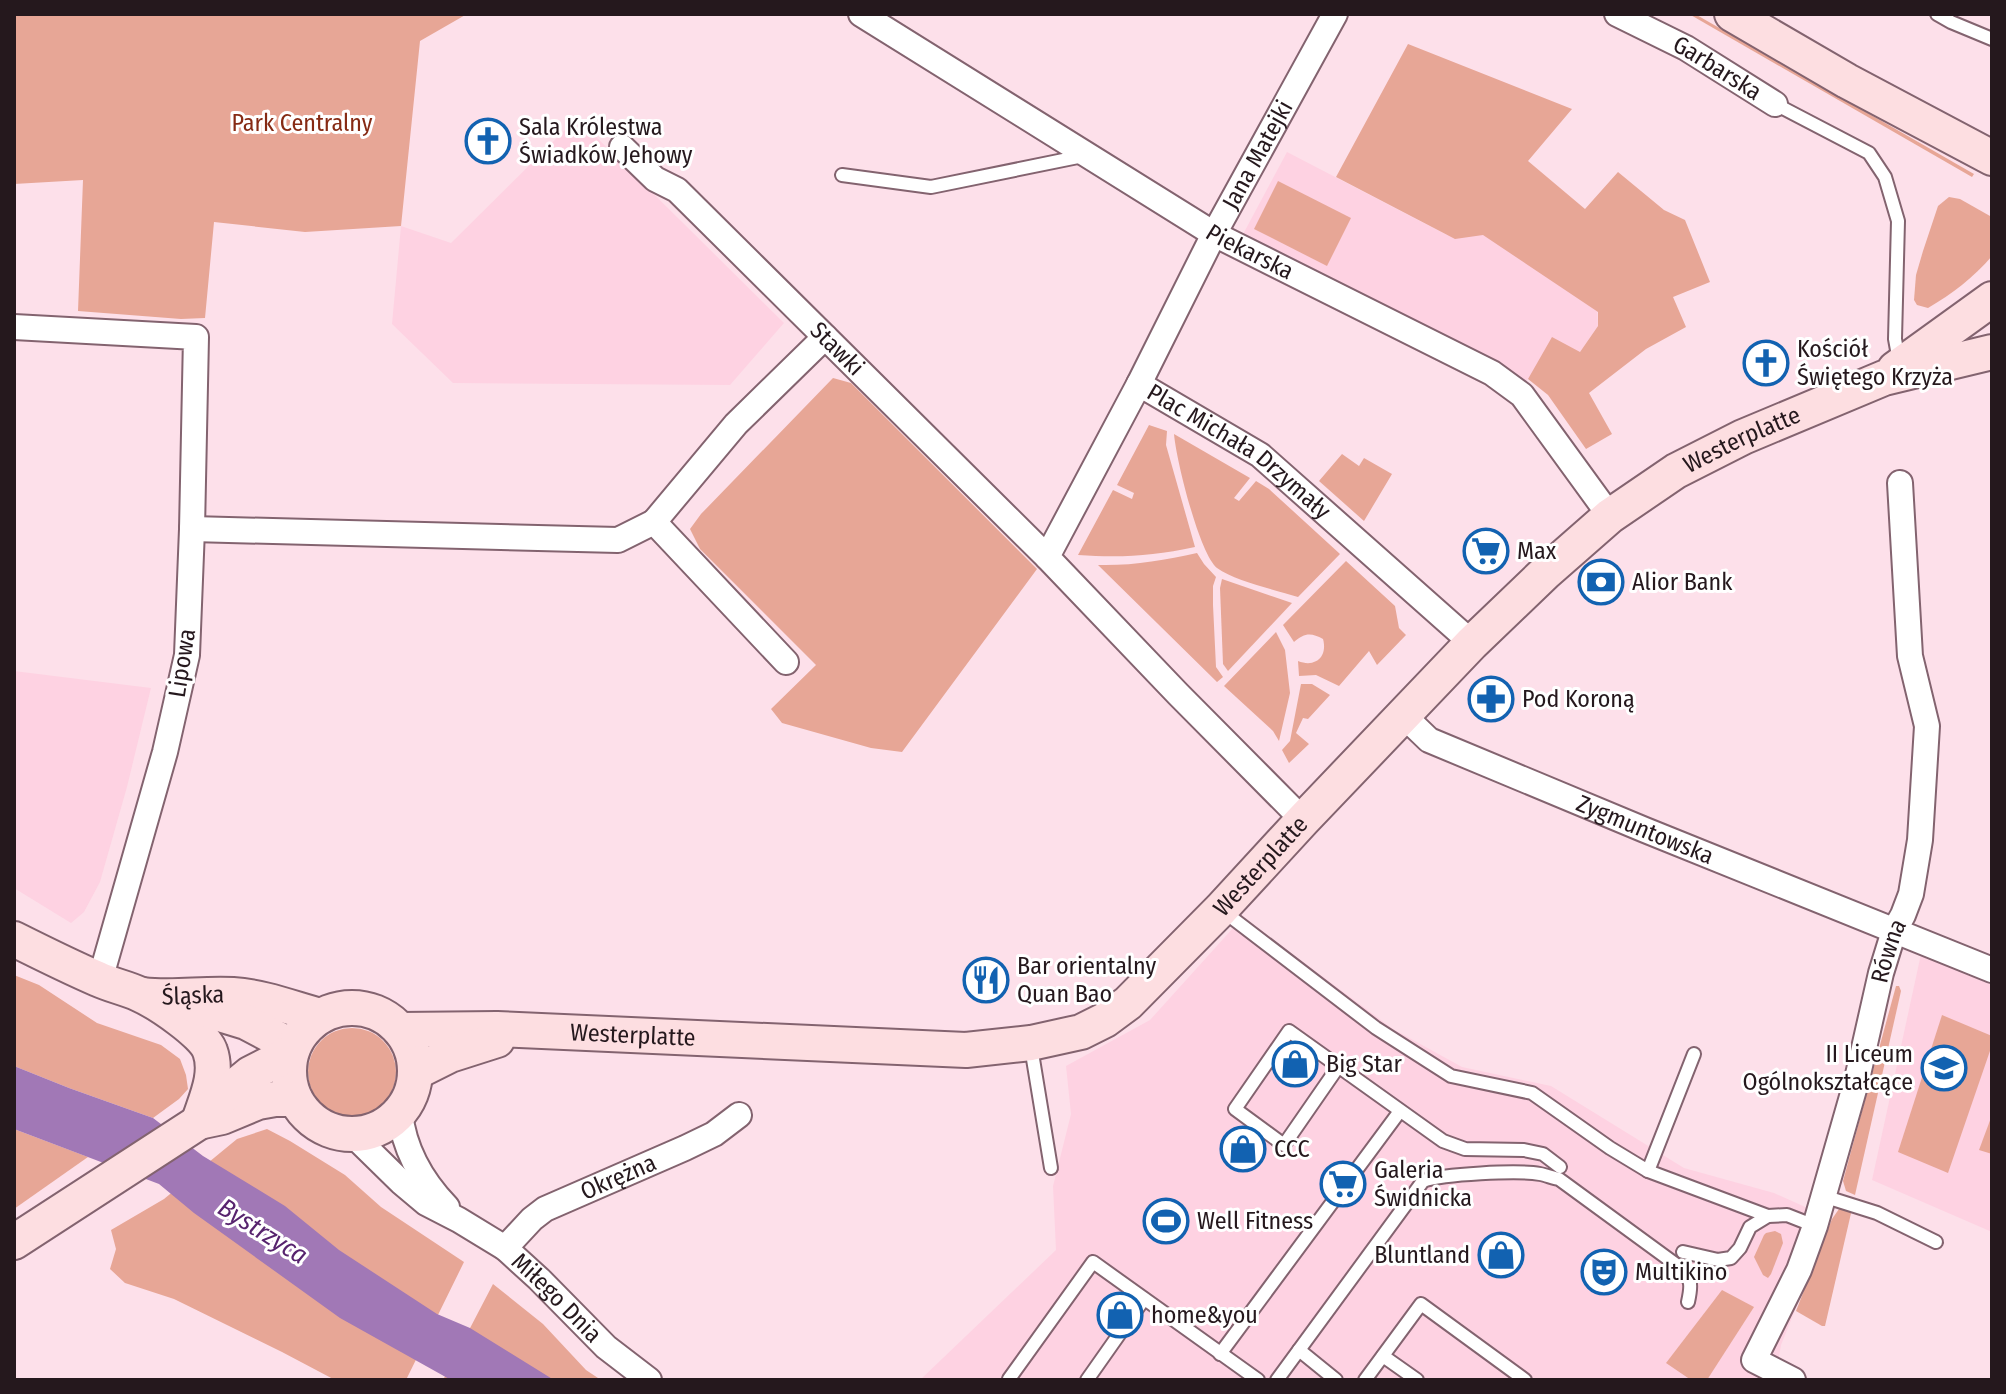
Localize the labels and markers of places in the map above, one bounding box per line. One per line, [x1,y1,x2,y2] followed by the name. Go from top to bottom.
[519,113,693,169] place label: Sala Królestwa Świadków Jehowy
[464,117,512,165] church icon: Sala Królestwa Świadków Jehowy
[1797,335,1953,391] place label: Kościół Świętego Krzyża
[1742,339,1790,387] church icon: Kościół Świętego Krzyża
[1462,527,1510,575] supermarket icon: Max
[1517,537,1557,565] place label: Max
[1577,558,1625,606] bank icon: Alior Bank
[1632,568,1733,596] place label: Alior Bank
[1467,675,1515,723] pharmacy icon: Pod Koroną
[1522,685,1635,713] place label: Pod Koroną
[1017,952,1156,1008] place label: Bar orientalny Quan Bao
[962,956,1010,1004] restaurant icon: Bar orientalny Quan Bao
[1271,1040,1319,1088] shop icon: Big Star
[1743,1040,1913,1096] place label: II Liceum Ogólnokształcące
[1920,1044,1968,1092] school or university icon: II Liceum Ogólnokształcące
[1326,1050,1402,1078] place label: Big Star
[1219,1125,1267,1173] shop icon: CCC
[1274,1135,1310,1163] place label: CCC
[1374,1156,1472,1212] place label: Galeria Świdnicka
[1319,1160,1367,1208] supermarket icon: Galeria Świdnicka
[1142,1197,1190,1245] sports icon: Well Fitness
[1197,1207,1313,1235] place label: Well Fitness
[1477,1231,1525,1279] shop icon: Bluntland
[1374,1241,1470,1269] place label: Bluntland
[1580,1248,1628,1296] theatre icon: Multikino
[1635,1258,1727,1286] place label: Multikino
[1096,1291,1144,1339] shop icon: home&you
[1151,1301,1258,1329] place label: home&you

